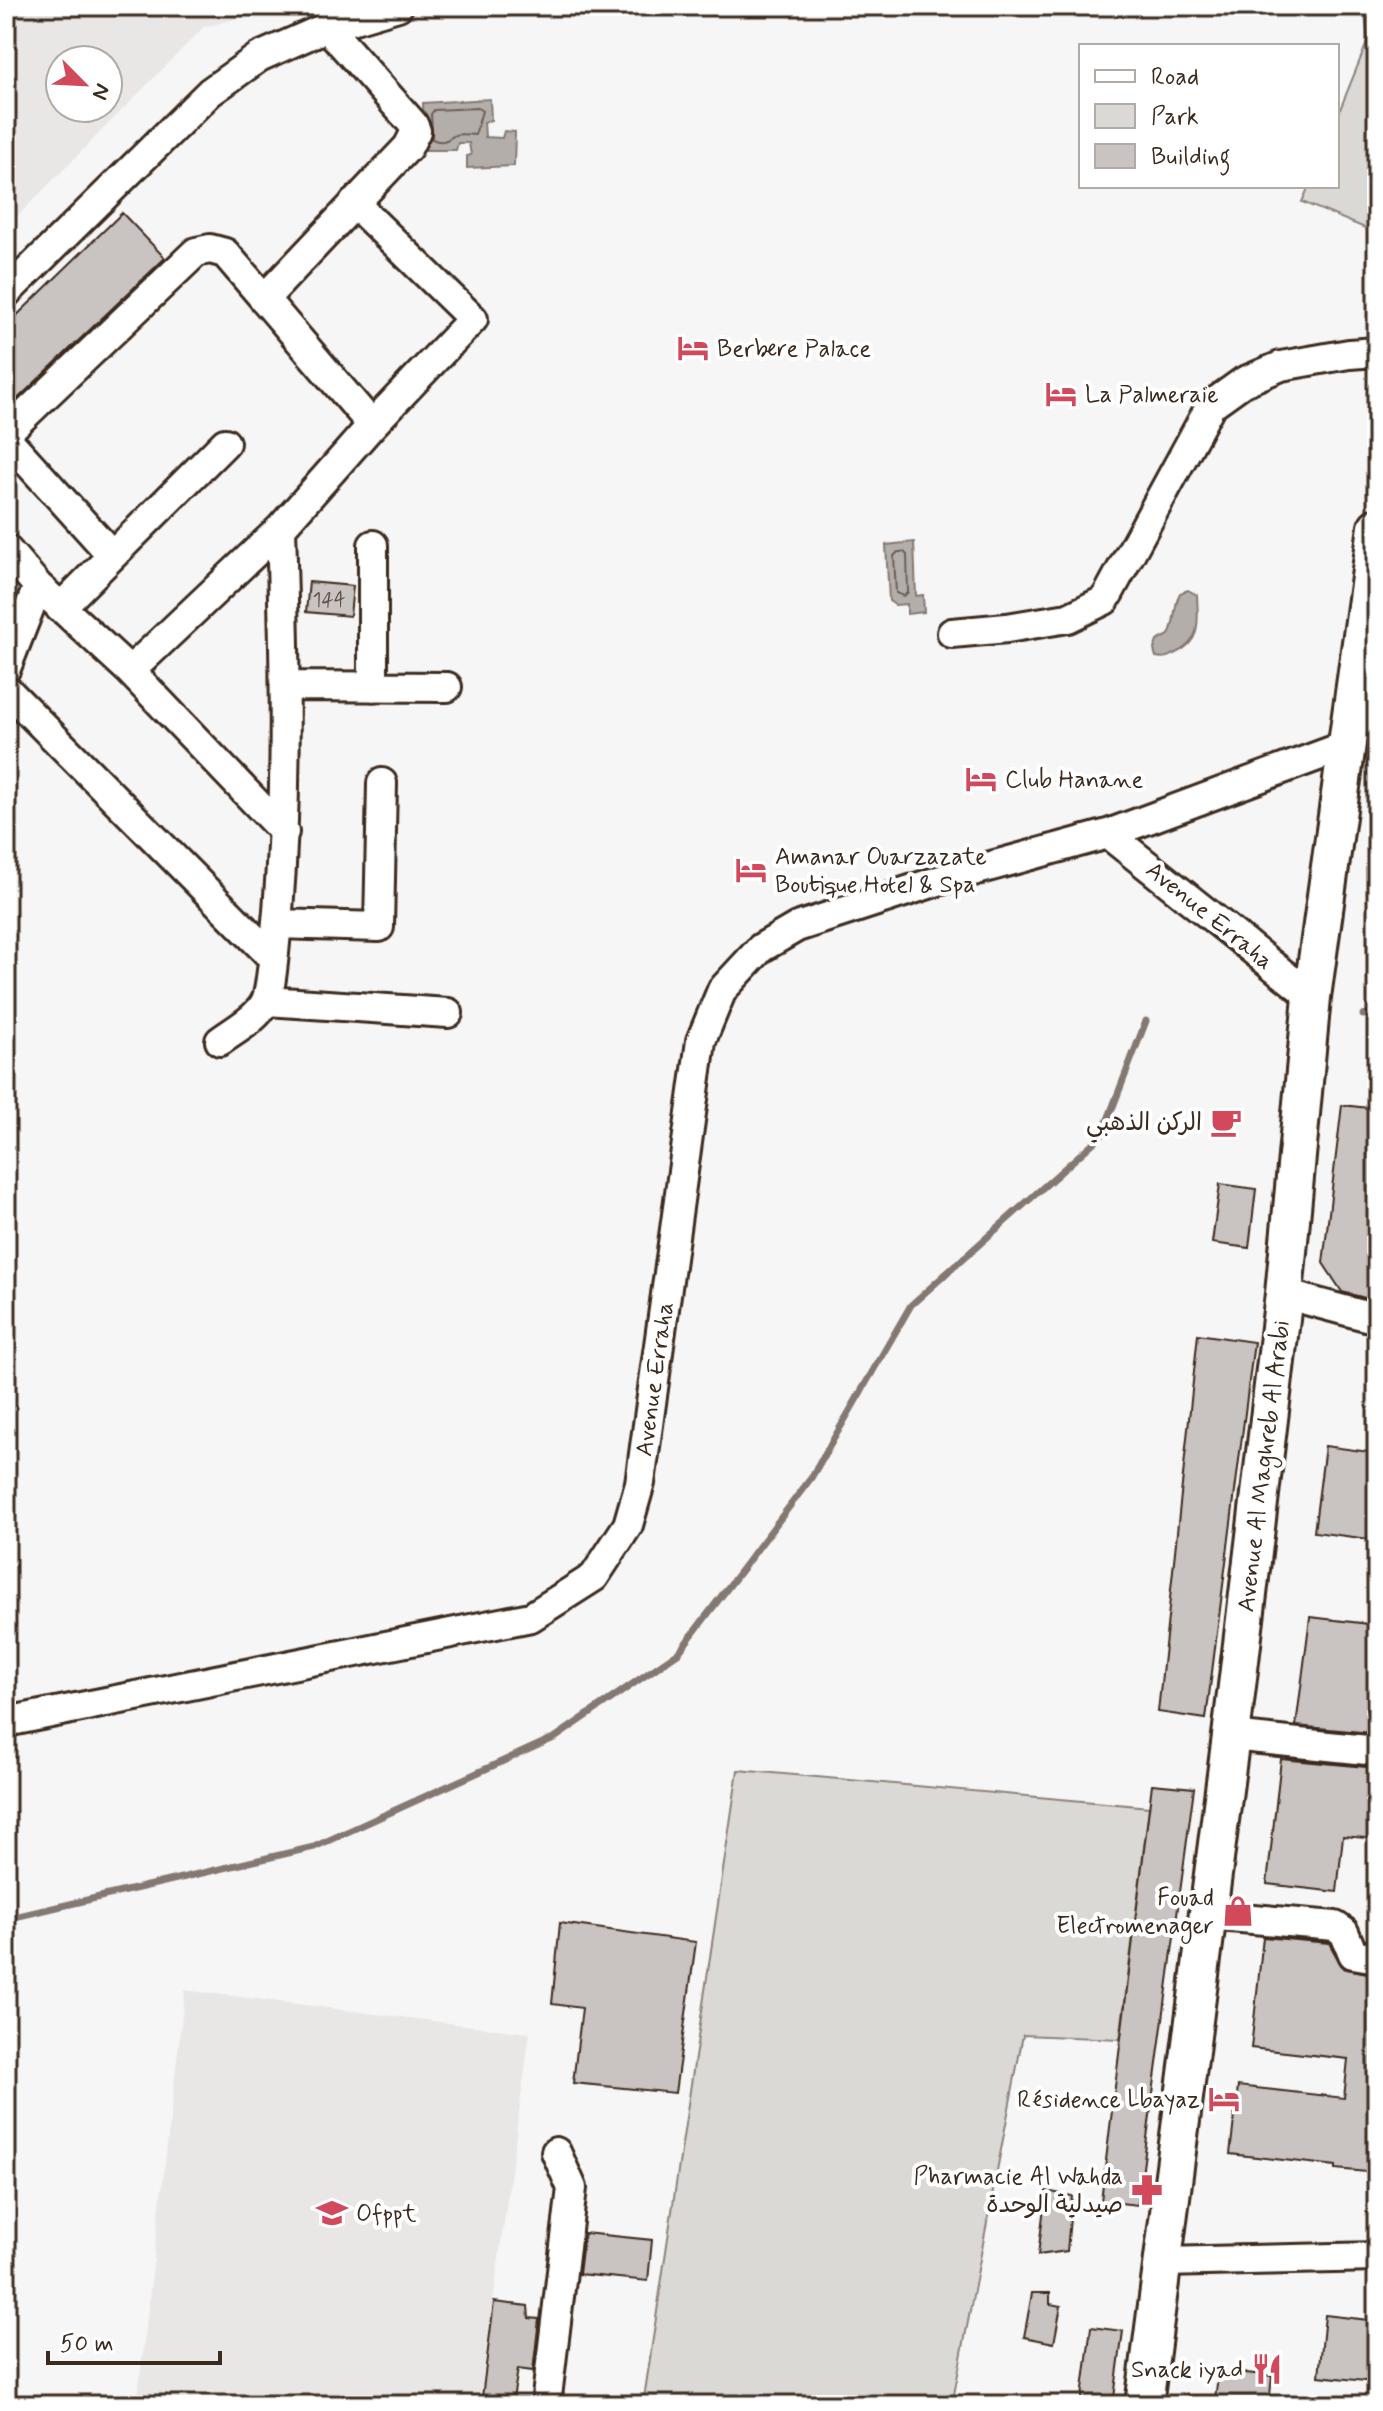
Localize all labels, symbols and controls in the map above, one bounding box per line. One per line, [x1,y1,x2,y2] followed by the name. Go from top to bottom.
[44,44,124,124] north arrow
[1079,44,1339,188] legend
[1151,62,1199,93] text: Road
[85,79,116,104] text: N
[1151,102,1199,133] text: Park
[1151,142,1231,176] text: Building
[676,331,710,365] hotel icon: Berbere Palace
[717,334,871,365] place label: Berbere Palace
[1044,377,1078,411] hotel icon: La Palmeraie
[1085,380,1218,411] place label: La Palmeraie
[313,587,346,614] house number: 144
[964,762,998,796] hotel icon: Club Hanane
[1005,765,1144,796] place label: Club Hanane
[775,842,987,901] place label: Amanar Ouarzazate Boutique Hotel & Spa
[734,853,768,887] hotel icon: Amanar Ouarzazate Boutique Hotel & Spa
[1139,855,1279,977] street label: Avenue Erraha
[1209,1105,1243,1139] cafe icon: الركن الذهبي
[1086,1108,1202,1143] place label: الركن الذهبي
[629,1300,682,1458] street label: Avenue Erraha
[1231,1318,1300,1614] street label: Avenue Al Maghreb Al Arabi
[1056,1883,1214,1944] place label: Fouad Electromenager
[1221,1894,1255,1928] shop icon: Fouad Electromenager
[1207,2082,1241,2116] hotel icon: Résidence Lbayaz
[1017,2085,1200,2116] place label: Résidence Lbayaz
[914,2162,1123,2221] place label: Pharmacie Al Wahda صيدلية الوحدة
[1130,2173,1164,2207] pharmacy icon: Pharmacie Al Wahda صيدلية الوحدة
[315,2196,349,2230] school or university icon: Ofppt
[356,2199,417,2230] place label: Ofppt
[48,2315,220,2365] scale bar
[60,2329,114,2360] text: 50 m
[1250,2352,1284,2386] restaurant icon: Snack iyad
[1131,2355,1243,2386] place label: Snack iyad

